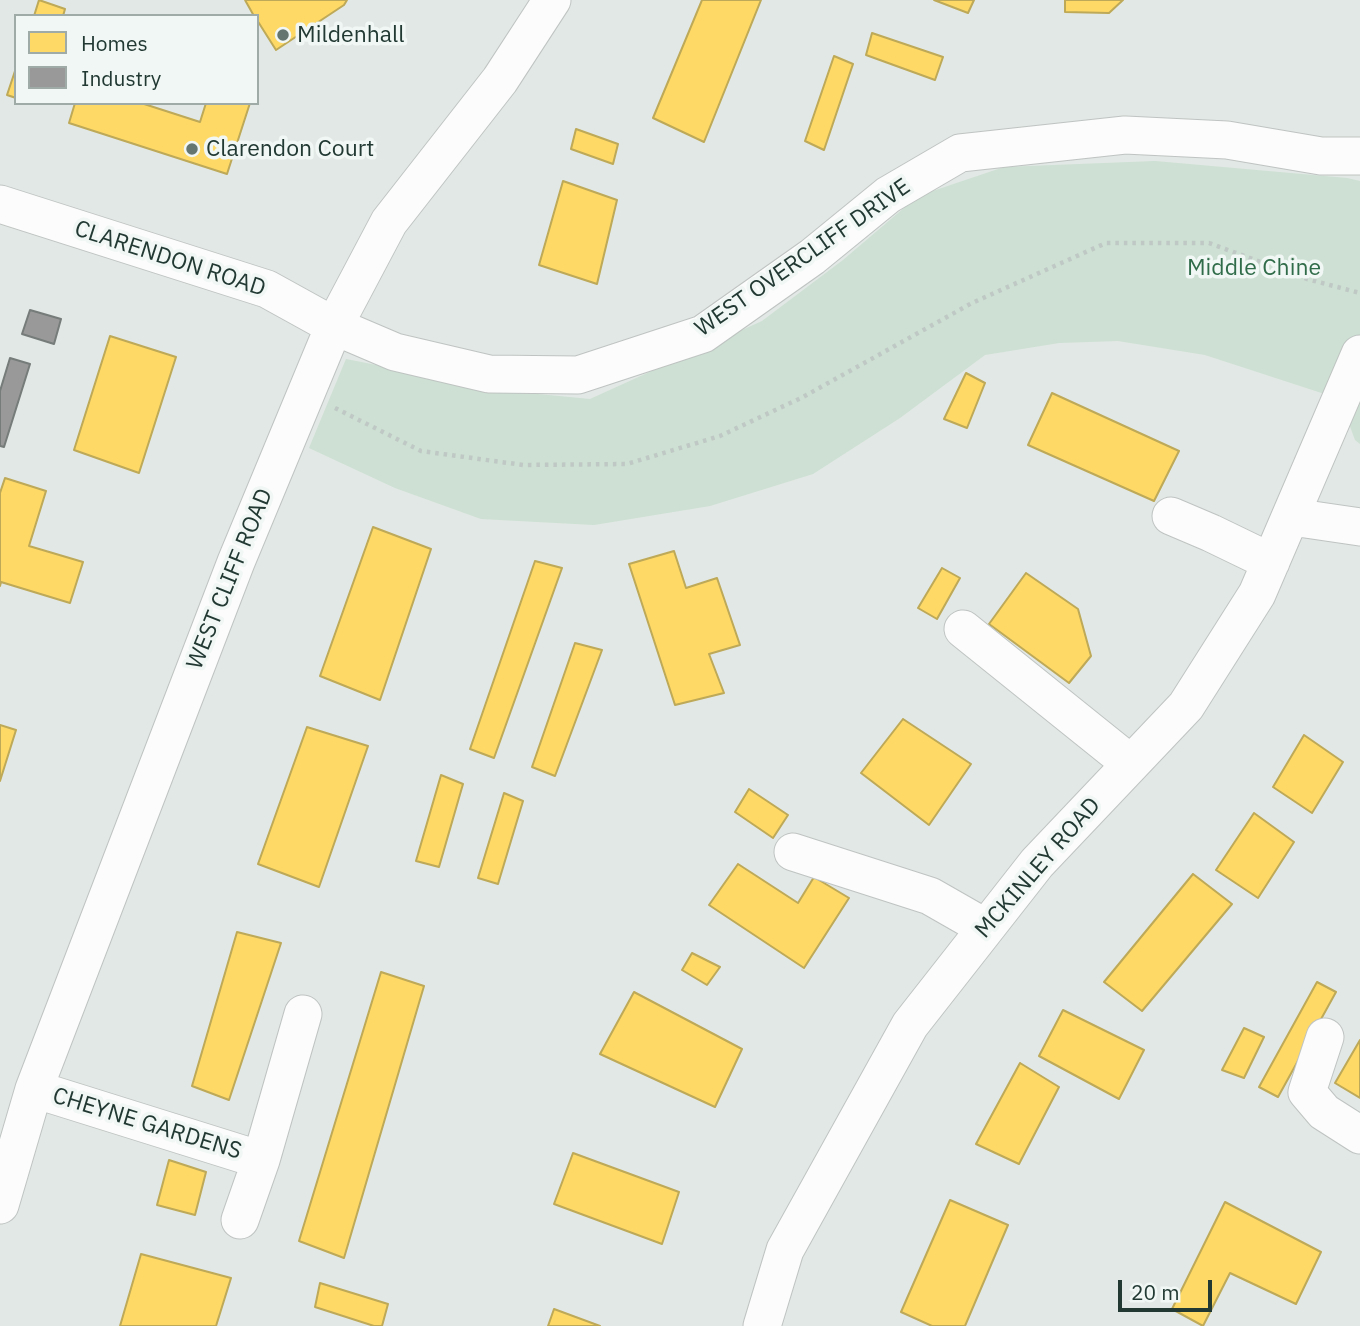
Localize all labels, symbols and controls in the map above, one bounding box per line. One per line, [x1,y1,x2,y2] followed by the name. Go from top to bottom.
[14,14,259,105] legend
[297,21,404,49] place label: Mildenhall
[275,27,291,43] marker: Mildenhall
[81,29,148,57] text: Homes
[81,64,161,92] text: Industry
[206,135,374,163] place label: Clarendon Court
[184,141,200,157] marker: Clarendon Court
[690,173,916,343] street label: WEST OVERCLIFF DRIVE
[71,215,269,303] street label: CLARENDON ROAD
[1187,254,1321,282] park label: Middle Chine
[181,485,279,673] street label: WEST CLIFF ROAD
[969,792,1107,944] street label: MCKINLEY ROAD
[49,1082,245,1166] street label: CHEYNE GARDENS
[1122,1266,1216,1310] scale bar
[1131,1278,1180,1306] text: 20 m

